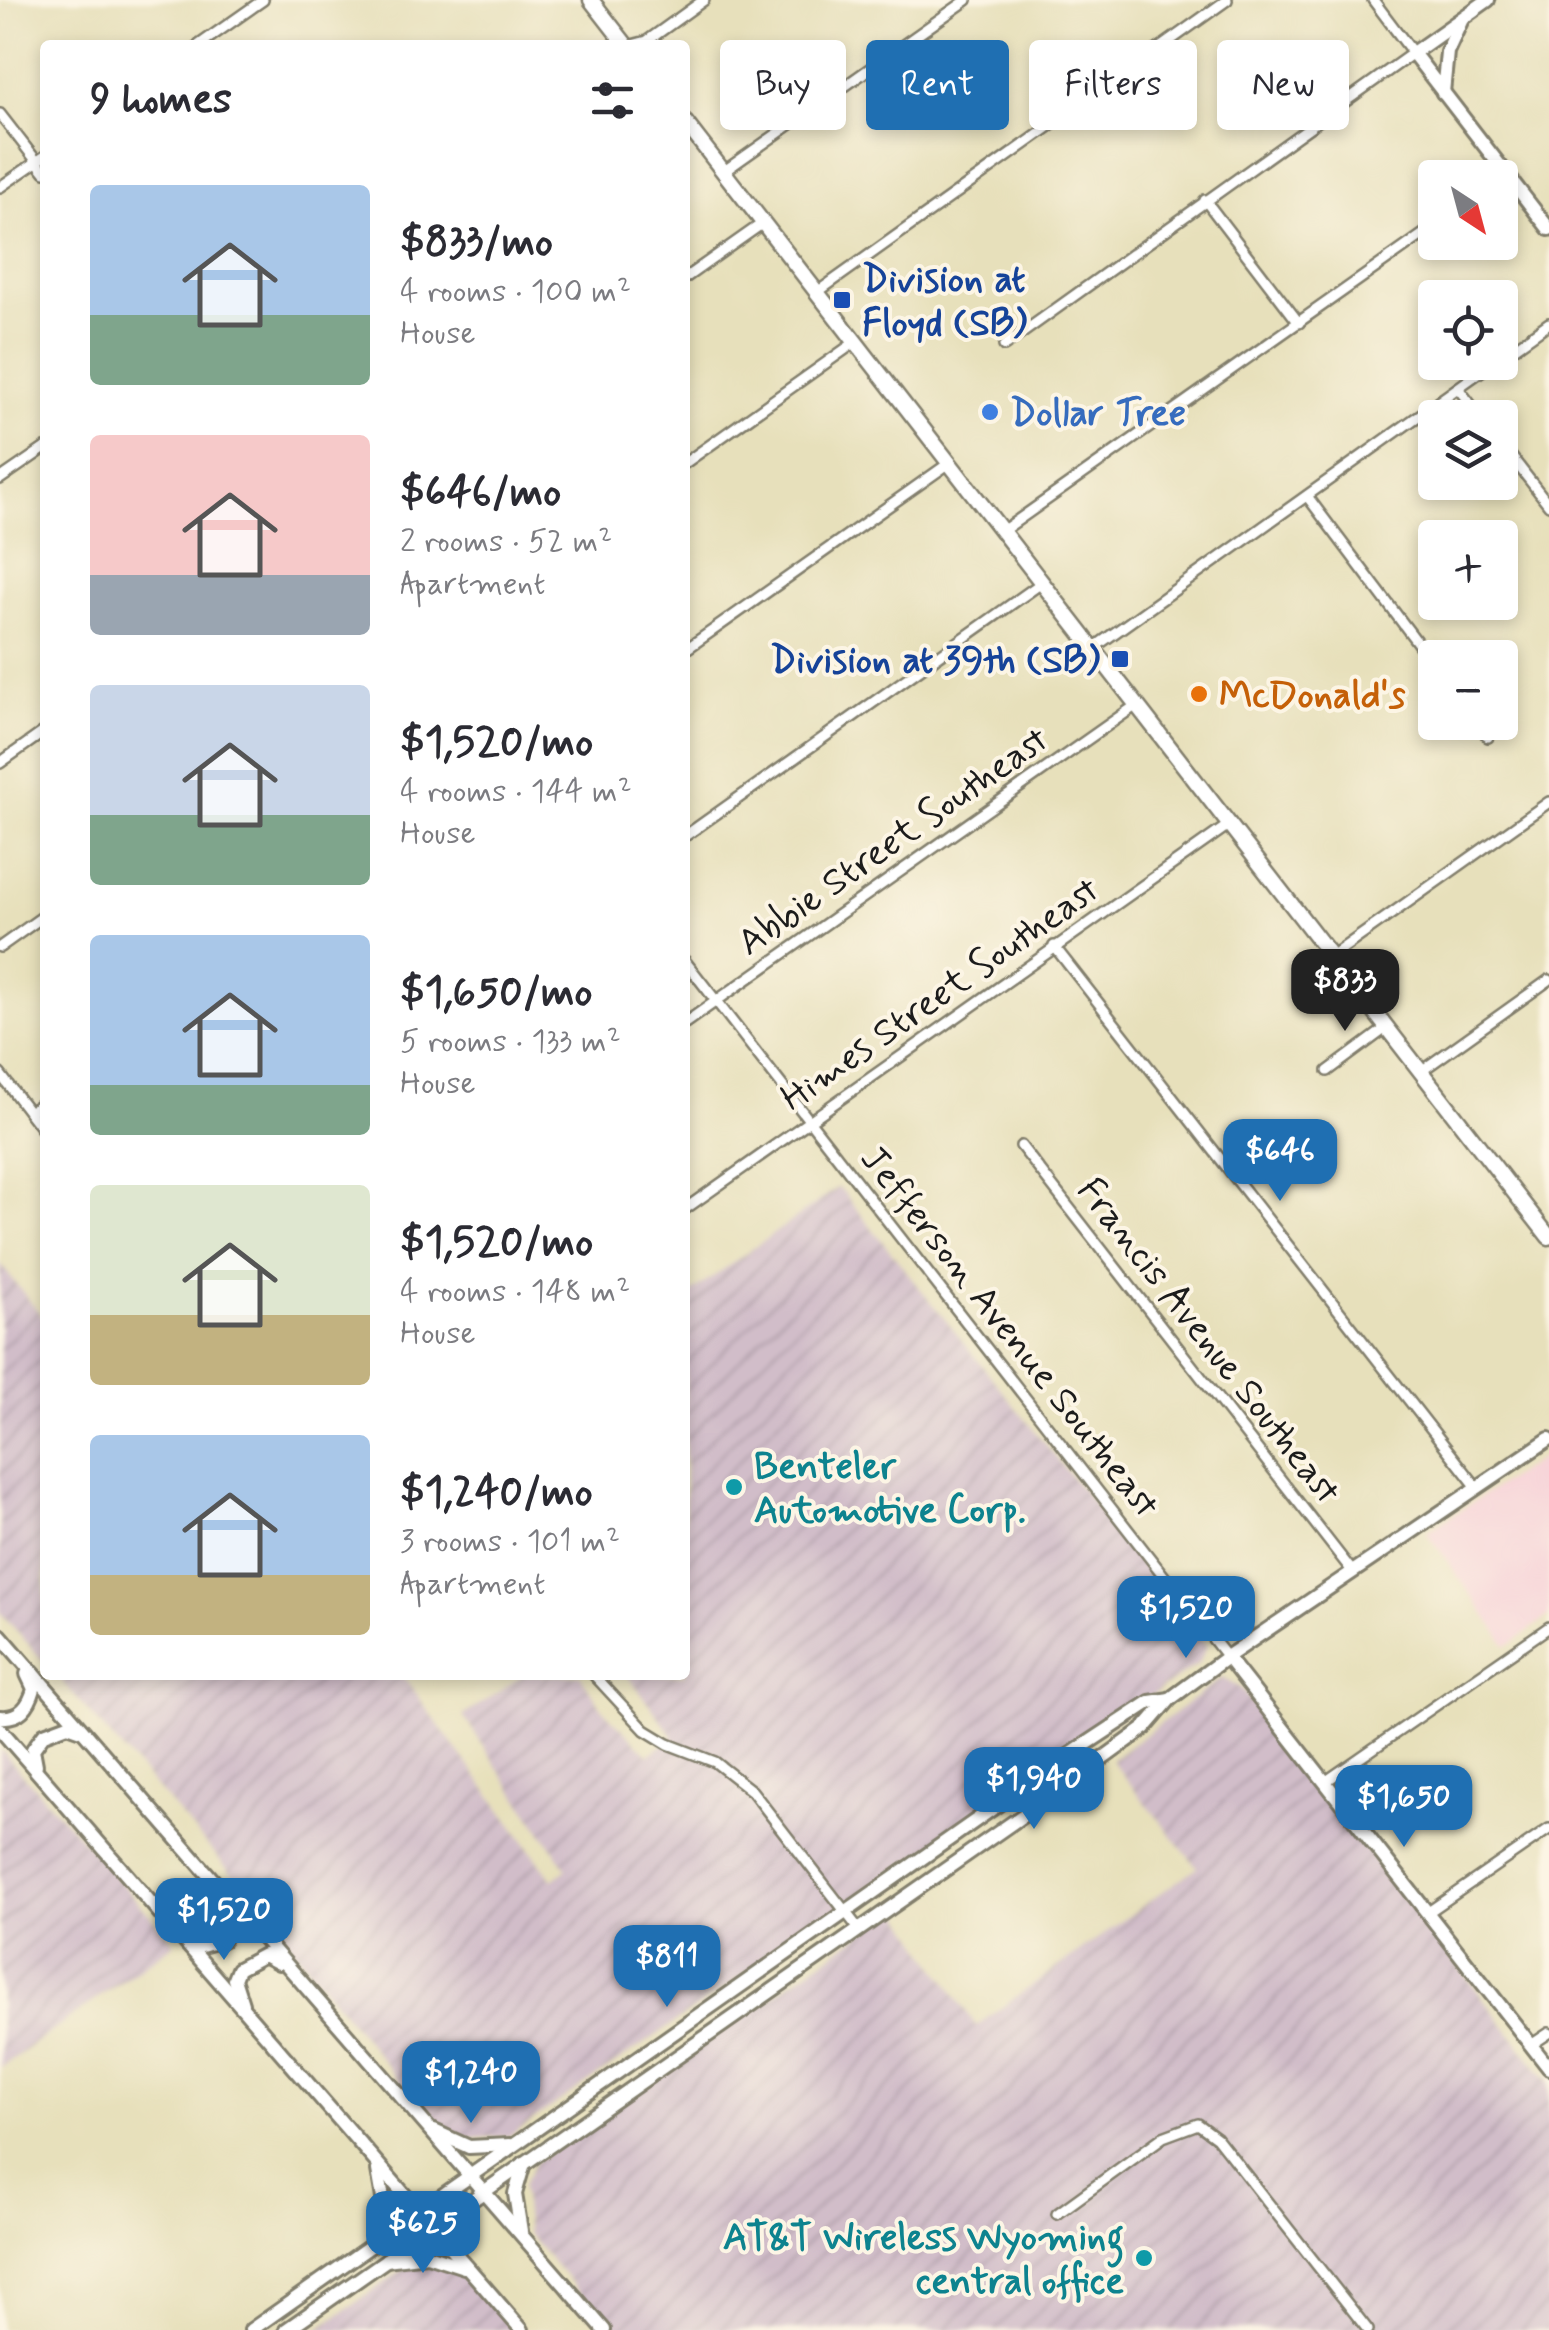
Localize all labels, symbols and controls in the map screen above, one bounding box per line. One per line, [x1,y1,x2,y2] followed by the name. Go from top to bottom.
[720,40,846,130] chip: Buy
[866,40,1009,130] chip: Rent
[1029,40,1197,130] chip: Filters
[1217,40,1349,130] chip: New
[90,73,232,128] text: 9 homes
[585,73,640,128] icon: filters
[1418,160,1518,260] north arrow
[1418,160,1518,740] map controls
[400,216,553,271] text: $833/mo
[170,225,290,345] icon: home
[862,256,1027,349] place label: Division at Floyd (SB)
[400,271,631,313] text: 4 rooms · 100 m²
[1418,280,1518,380] button: locate
[831,289,853,311] marker: Division at Floyd (SB)
[400,313,476,355] text: House
[1010,390,1186,439] place label: Dollar Tree
[1418,400,1518,500] button: layers
[979,401,1001,423] marker: Dollar Tree
[400,466,561,521] text: $646/mo
[170,475,290,595] icon: home
[1418,520,1518,620] button: +
[400,521,612,563] text: 2 rooms · 52 m²
[400,563,545,605] text: Apartment
[770,637,1100,686] place label: Division at 39th (SB)
[1418,640,1518,740] button: −
[1109,648,1131,670] marker: Division at 39th (SB)
[1219,672,1406,721] place label: McDonald's
[1188,683,1210,705] marker: McDonald's
[400,716,593,771] text: $1,520/mo
[728,716,1059,968] street label: Abbie Street Southeast
[170,725,290,845] icon: home
[400,771,632,813] text: 4 rooms · 144 m²
[400,813,476,855] text: House
[772,867,1109,1123] street label: Himes Street Southeast
[1286,949,1404,1034] pin: $833
[1313,960,1377,1002] text: $833
[400,966,592,1021] text: $1,650/mo
[170,975,290,1095] icon: home
[400,1021,621,1063] text: 5 rooms · 133 m²
[400,1063,476,1105] text: House
[1221,1119,1339,1204] pin: $646
[1245,1130,1315,1172] text: $646
[848,1136,1170,1529] street label: Jefferson Avenue Southeast
[1065,1168,1351,1515] street label: Francis Avenue Southeast
[400,1216,593,1271] text: $1,520/mo
[170,1225,290,1345] icon: home
[400,1271,630,1313] text: 4 rooms · 148 m²
[400,1313,476,1355] text: House
[754,1443,1026,1536] place label: Benteler Automotive Corp.
[400,1466,593,1521] text: $1,240/mo
[170,1475,290,1595] icon: home
[723,1476,745,1498] marker: Benteler Automotive Corp.
[400,1521,620,1563] text: 3 rooms · 101 m²
[400,1563,545,1605] text: Apartment
[1105,1576,1267,1661] pin: $1,520
[1139,1587,1233,1629] text: $1,520
[953,1747,1115,1832] pin: $1,940
[986,1758,1082,1800] text: $1,940
[1323,1765,1485,1850] pin: $1,650
[1357,1776,1451,1818] text: $1,650
[143,1878,305,1963] pin: $1,520
[177,1889,271,1931] text: $1,520
[608,1925,726,2010] pin: $811
[635,1936,699,1978] text: $811
[390,2041,552,2126] pin: $1,240
[424,2052,518,2094] text: $1,240
[364,2191,482,2276] pin: $625
[388,2202,458,2244] text: $625
[723,2214,1124,2307] place label: AT&T Wireless Wyoming central office
[1133,2247,1155,2269] marker: AT&T Wireless Wyoming central office

